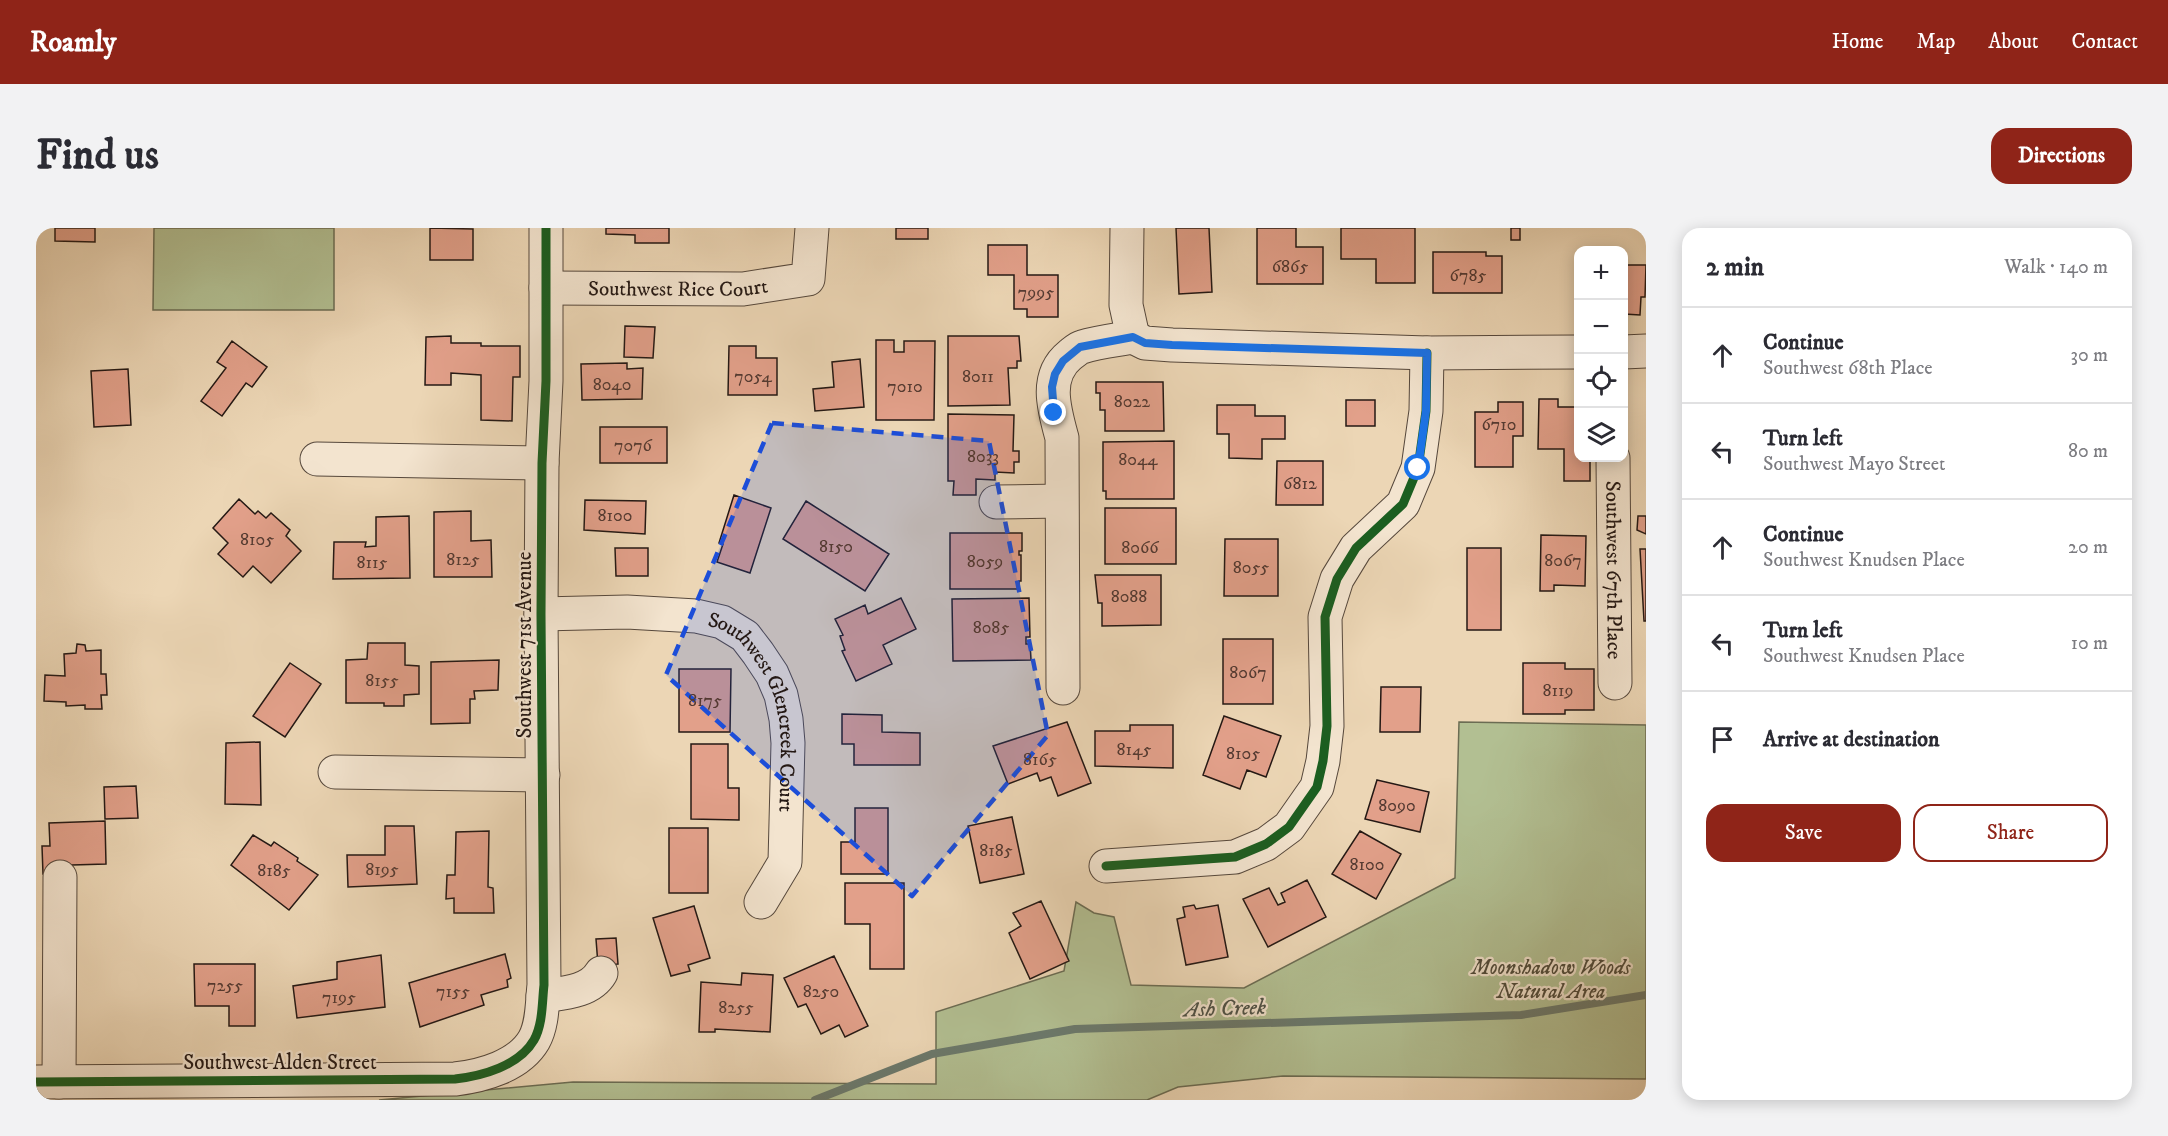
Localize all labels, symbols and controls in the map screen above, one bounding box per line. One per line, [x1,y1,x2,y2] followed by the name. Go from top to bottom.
[30,25,116,60] text: Roamly
[1832,29,1884,55] text: Home
[1917,29,1955,55] text: Map
[1988,29,2039,55] text: About
[2072,29,2138,55] text: Contact
[1991,128,2132,184] button: Directions
[36,130,159,182] text: Find us
[1574,246,1628,462] map controls
[1574,246,1628,300] button: +
[1706,251,1764,284] text: 2 min
[2004,255,2108,280] text: Walk · 140 m
[1272,256,1308,278] house number: 6865
[1450,265,1486,287] house number: 6785
[588,273,770,303] street label: Southwest Rice Court
[1018,282,1054,304] house number: 7995
[1574,300,1628,354] button: −
[1763,329,1844,356] text: Continue
[1706,339,1739,372] icon: ahead
[2070,343,2108,368] text: 30 m
[1574,354,1628,408] button: locate
[1763,356,1933,381] text: Southwest 68th Place
[734,366,772,388] house number: 7054
[962,366,994,388] house number: 8011
[593,374,631,396] house number: 8040
[887,376,923,398] house number: 7010
[1114,391,1150,413] house number: 8022
[1040,399,1066,425] route end
[1574,408,1628,462] button: layers
[1481,414,1517,436] house number: 6710
[1763,425,1843,452] text: Turn left
[614,435,653,457] house number: 7076
[1706,435,1739,468] icon: left
[2068,439,2108,464] text: 80 m
[967,446,999,468] house number: 8033
[1118,449,1158,471] house number: 8044
[1763,452,1945,477] text: Southwest Mayo Street
[1404,454,1430,480] route start
[1283,473,1317,495] house number: 6812
[1599,481,1627,660] street label: Southwest 67th Place
[598,505,632,527] house number: 8100
[1763,521,1844,548] text: Continue
[240,529,274,551] house number: 8105
[1706,531,1739,564] icon: ahead
[2068,535,2108,560] text: 20 m
[819,536,853,558] house number: 8150
[1121,537,1159,559] house number: 8066
[1763,548,1965,573] text: Southwest Knudsen Place
[446,549,480,571] house number: 8125
[1544,550,1582,572] house number: 8067
[512,551,538,738] street label: Southwest 71st Avenue
[967,551,1003,573] house number: 8059
[356,552,388,574] house number: 8115
[1233,557,1269,579] house number: 8055
[1111,586,1147,608] house number: 8088
[705,607,800,813] street label: Southwest Glencreek Court
[973,617,1009,639] house number: 8085
[1763,617,1843,644] text: Turn left
[1706,627,1739,660] icon: left
[2071,631,2108,656] text: 10 m
[1763,644,1965,669] text: Southwest Knudsen Place
[1229,662,1267,684] house number: 8067
[365,670,399,692] house number: 8155
[1542,680,1574,702] house number: 8119
[688,690,722,712] house number: 8175
[1706,723,1739,756] icon: arrive
[1763,726,1940,753] text: Arrive at destination
[1117,739,1151,761] house number: 8145
[1226,743,1260,765] house number: 8105
[1023,749,1057,771] house number: 8165
[1378,795,1416,817] house number: 8090
[1706,804,1901,862] button: Save
[1913,804,2108,862] button: Share
[979,840,1013,862] house number: 8185
[1350,854,1384,876] house number: 8100
[365,859,399,881] house number: 8195
[257,860,291,882] house number: 8185
[1470,955,1631,1005] park label: Moonshadow Woods Natural Area
[207,975,243,997] house number: 7255
[436,981,470,1003] house number: 7155
[803,981,839,1003] house number: 8250
[322,987,356,1009] house number: 7195
[1181,994,1267,1024] water label: Ash Creek
[718,997,754,1019] house number: 8255
[183,1050,377,1076] street label: Southwest Alden Street

